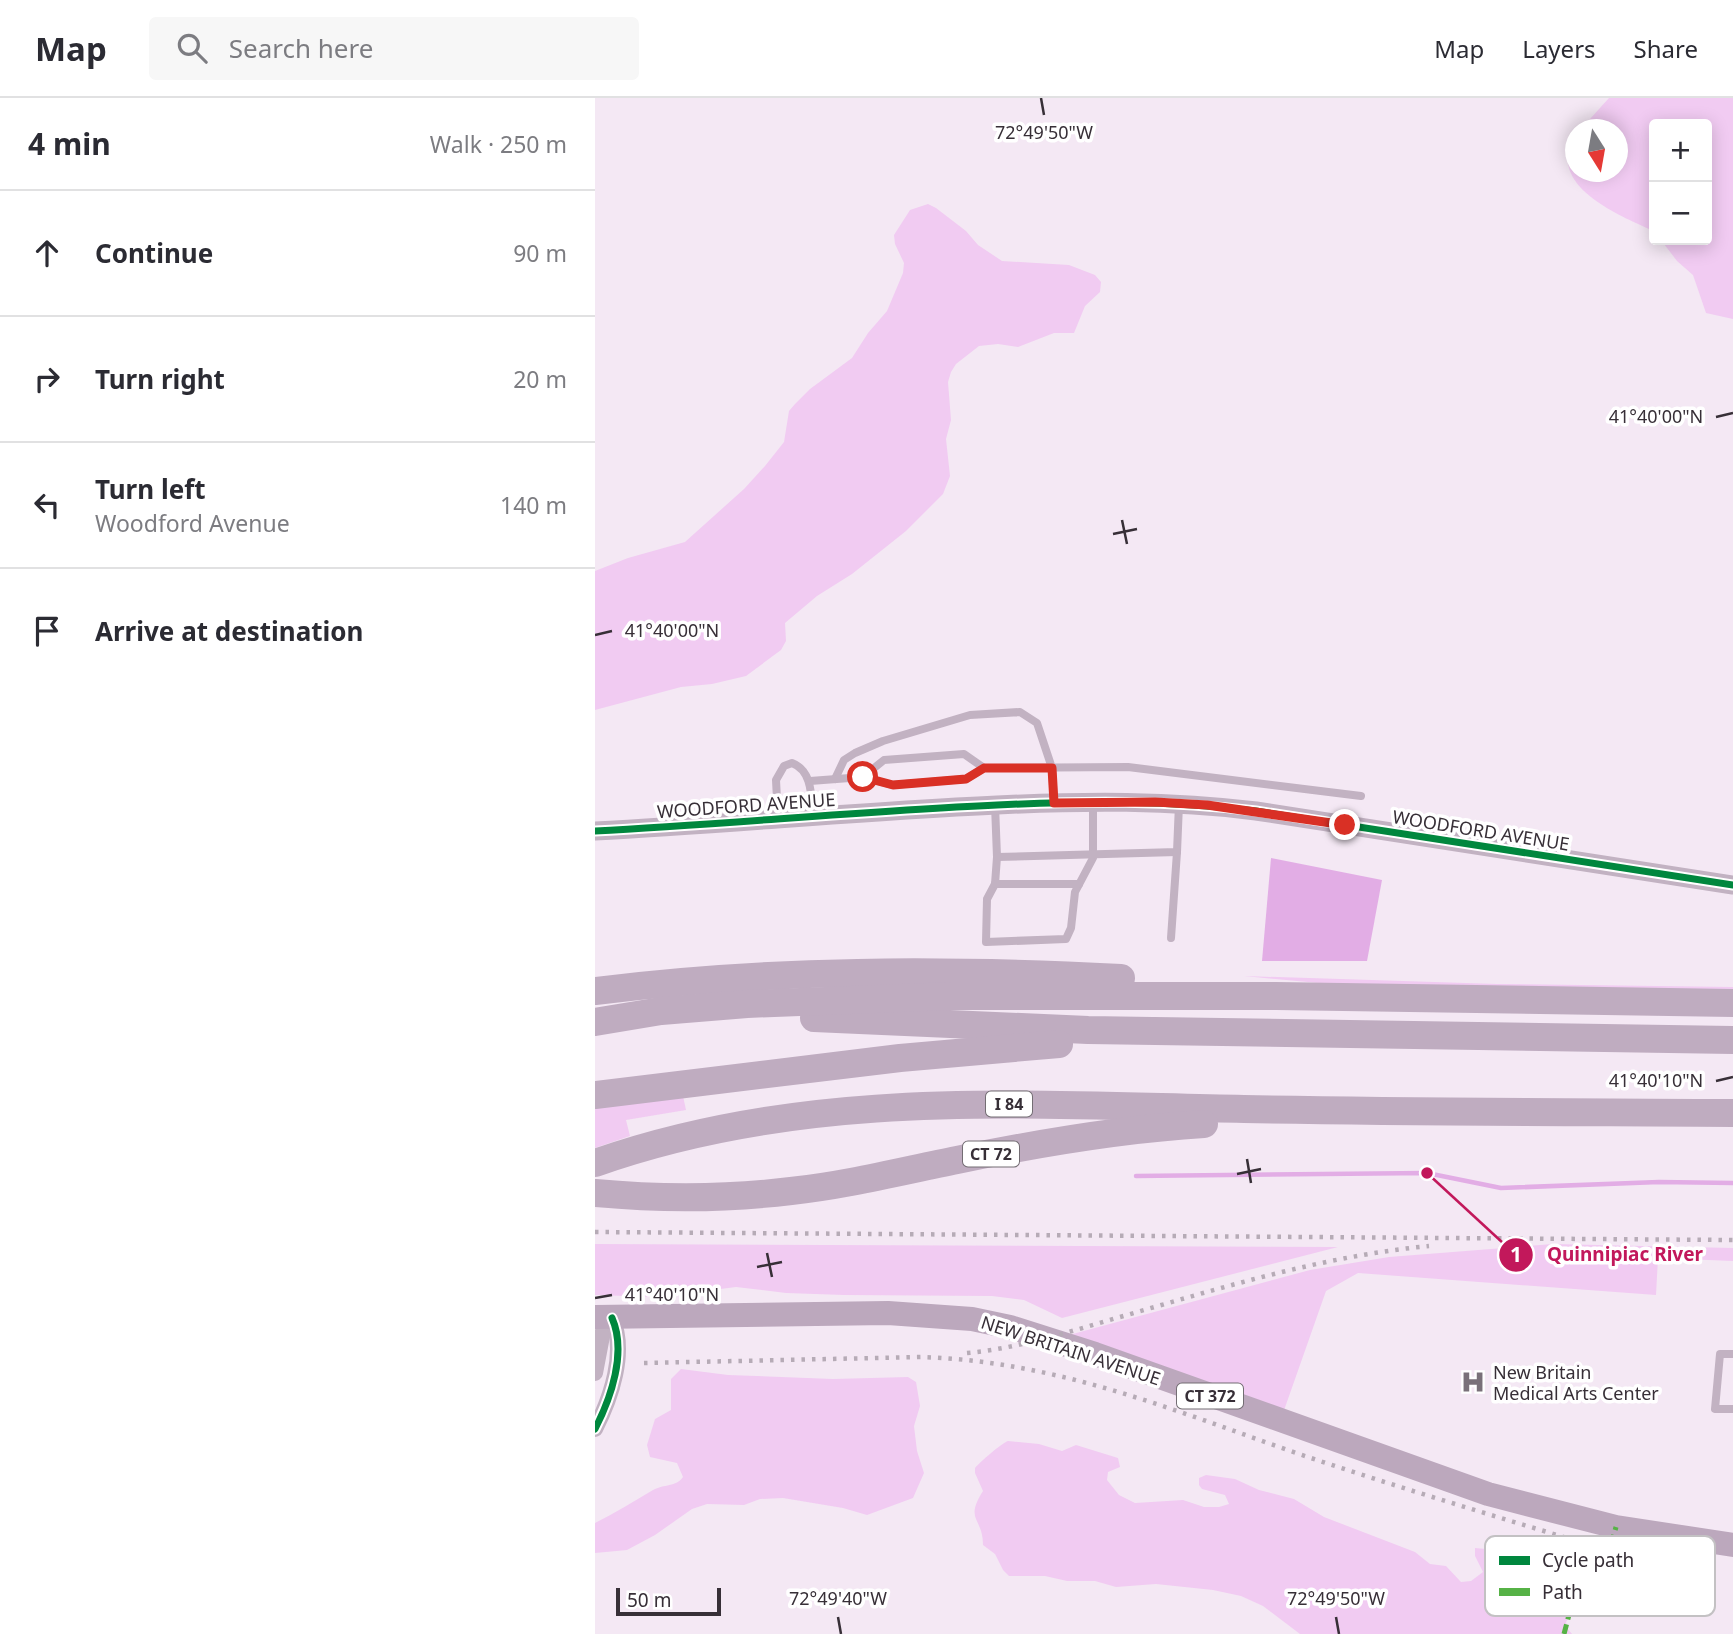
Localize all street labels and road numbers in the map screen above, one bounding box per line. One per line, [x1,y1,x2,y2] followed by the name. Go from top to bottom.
[656,787,836,823] street label: WOODFORD AVENUE
[1391,804,1571,856] street label: WOODFORD AVENUE
[986,1092,1032,1116] road number: I 84
[963,1142,1019,1166] road number: CT 72
[978,1310,1164,1390] street label: NEW BRITAIN AVENUE
[1177,1384,1243,1408] road number: CT 372

